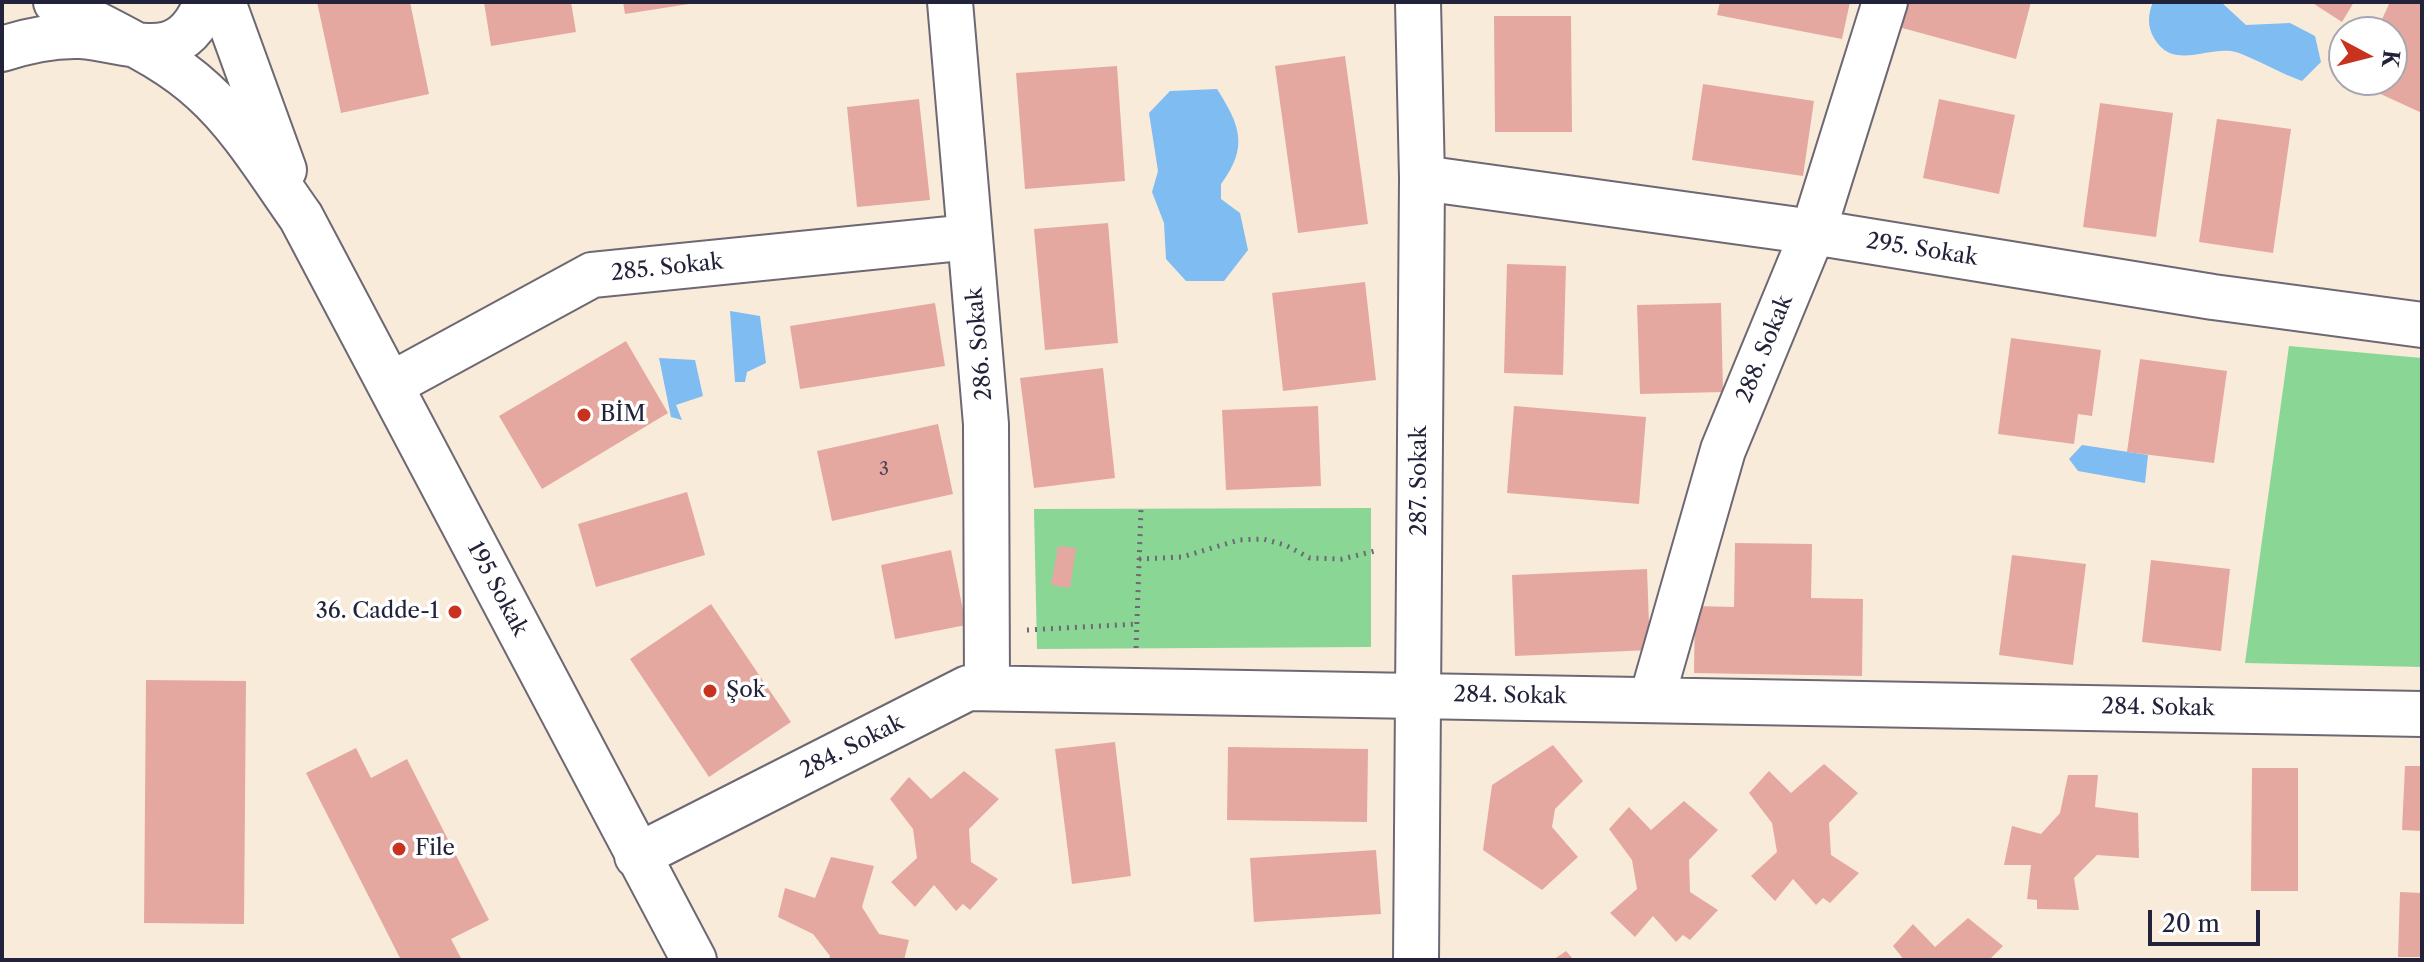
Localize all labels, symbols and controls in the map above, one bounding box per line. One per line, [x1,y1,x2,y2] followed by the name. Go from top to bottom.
[2328,16,2408,96] north arrow
[2376,48,2405,69] text: K
[1864,228,1980,272] street label: 295. Sokak
[610,249,724,287] street label: 285. Sokak
[962,286,998,402] street label: 286. Sokak
[1731,291,1799,407] street label: 288. Sokak
[600,402,646,428] place label: BİM
[575,406,593,424] marker: BİM
[1407,426,1433,536] street label: 287. Sokak
[879,459,889,481] house number: 3
[461,537,533,641] street label: 195 Sokak
[316,599,439,625] place label: 36. Cadde-1
[446,603,464,621] marker: 36. Cadde-1
[726,678,765,704] place label: Şok
[701,682,719,700] marker: Şok
[1453,682,1567,710] street label: 284. Sokak
[2101,694,2215,722] street label: 284. Sokak
[796,710,908,784] street label: 284. Sokak
[415,836,455,862] place label: File
[390,840,408,858] marker: File
[2152,894,2264,944] scale bar
[2162,909,2220,938] text: 20 m

